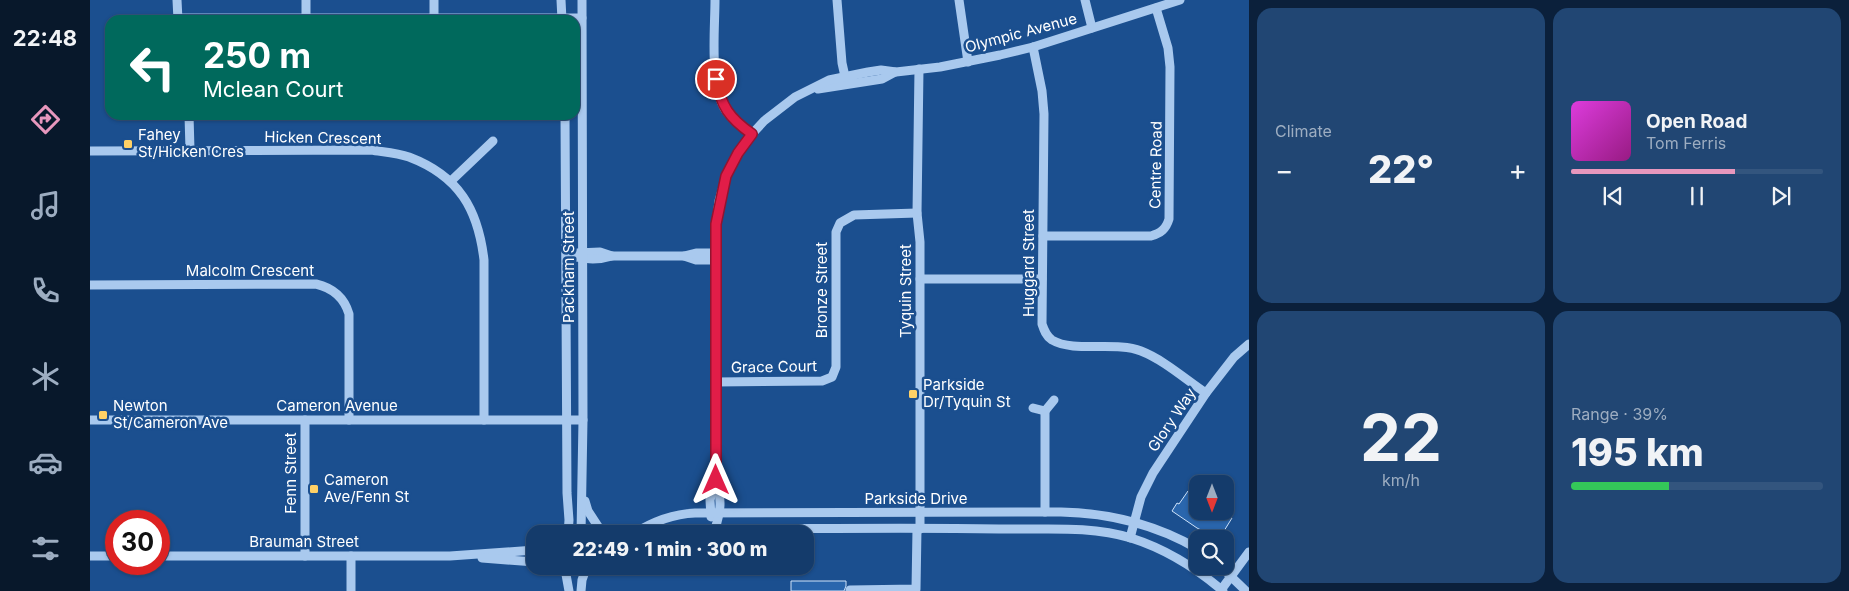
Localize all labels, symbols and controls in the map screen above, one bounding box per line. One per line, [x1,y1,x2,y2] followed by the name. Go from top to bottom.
[963,8,1079,57] street label: Olympic Avenue
[13,25,77,51] text: 22:48
[203,34,311,76] text: 250 m
[120,35,185,100] icon: left
[695,58,737,100] pin
[702,65,730,93] icon: arrive
[203,76,343,102] text: Mclean Court
[28,102,63,137] icon: directions
[1646,110,1747,133] text: Open Road
[1145,121,1166,209] street label: Centre Road
[1275,121,1332,141] text: Climate
[138,125,244,161] place label: Fahey St/Hicken Cres
[264,127,382,148] street label: Hicken Crescent
[1646,133,1726,153] text: Tom Ferris
[122,138,134,150] marker: Fahey St/Hicken Cres
[1368,146,1434,192] text: 22°
[1275,153,1294,187] text: −
[1508,153,1527,187] text: +
[1599,182,1627,210] icon: previous
[1683,182,1711,210] icon: pause
[1767,182,1795,210] icon: next
[28,188,63,223] icon: music
[1019,209,1038,317] street label: Huggard Street
[559,211,578,323] street label: Packham Street
[812,242,831,338] street label: Bronze Street
[896,244,915,338] street label: Tyquin Street
[186,261,314,280] street label: Malcolm Crescent
[28,273,63,308] icon: phone
[731,356,817,377] street label: Grace Court
[28,359,63,394] icon: climate
[923,375,1011,411] place label: Parkside Dr/Tyquin St
[1143,384,1200,455] street label: Glory Way
[907,388,919,400] marker: Parkside Dr/Tyquin St
[113,396,228,432] place label: Newton St/Cameron Ave
[276,396,398,415] street label: Cameron Avenue
[1360,398,1442,477] text: 22
[1571,404,1668,424] text: Range · 39%
[97,409,109,421] marker: Newton St/Cameron Ave
[1571,429,1704,475] text: 195 km
[281,432,300,514] street label: Fenn Street
[28,445,63,480] icon: car
[689,453,741,505] position arrow
[324,470,409,506] place label: Cameron Ave/Fenn St
[1382,470,1420,490] text: km/h
[1189,475,1234,520] north arrow
[1189,475,1234,575] map controls
[308,483,320,495] marker: Cameron Ave/Fenn St
[864,489,968,508] street label: Parkside Drive
[105,510,170,575] speed limit sign: 30
[1189,530,1234,575] button: search
[28,531,63,566] icon: filters
[249,532,359,551] street label: Brauman Street
[573,538,767,561] text: 22:49 · 1 min · 300 m

